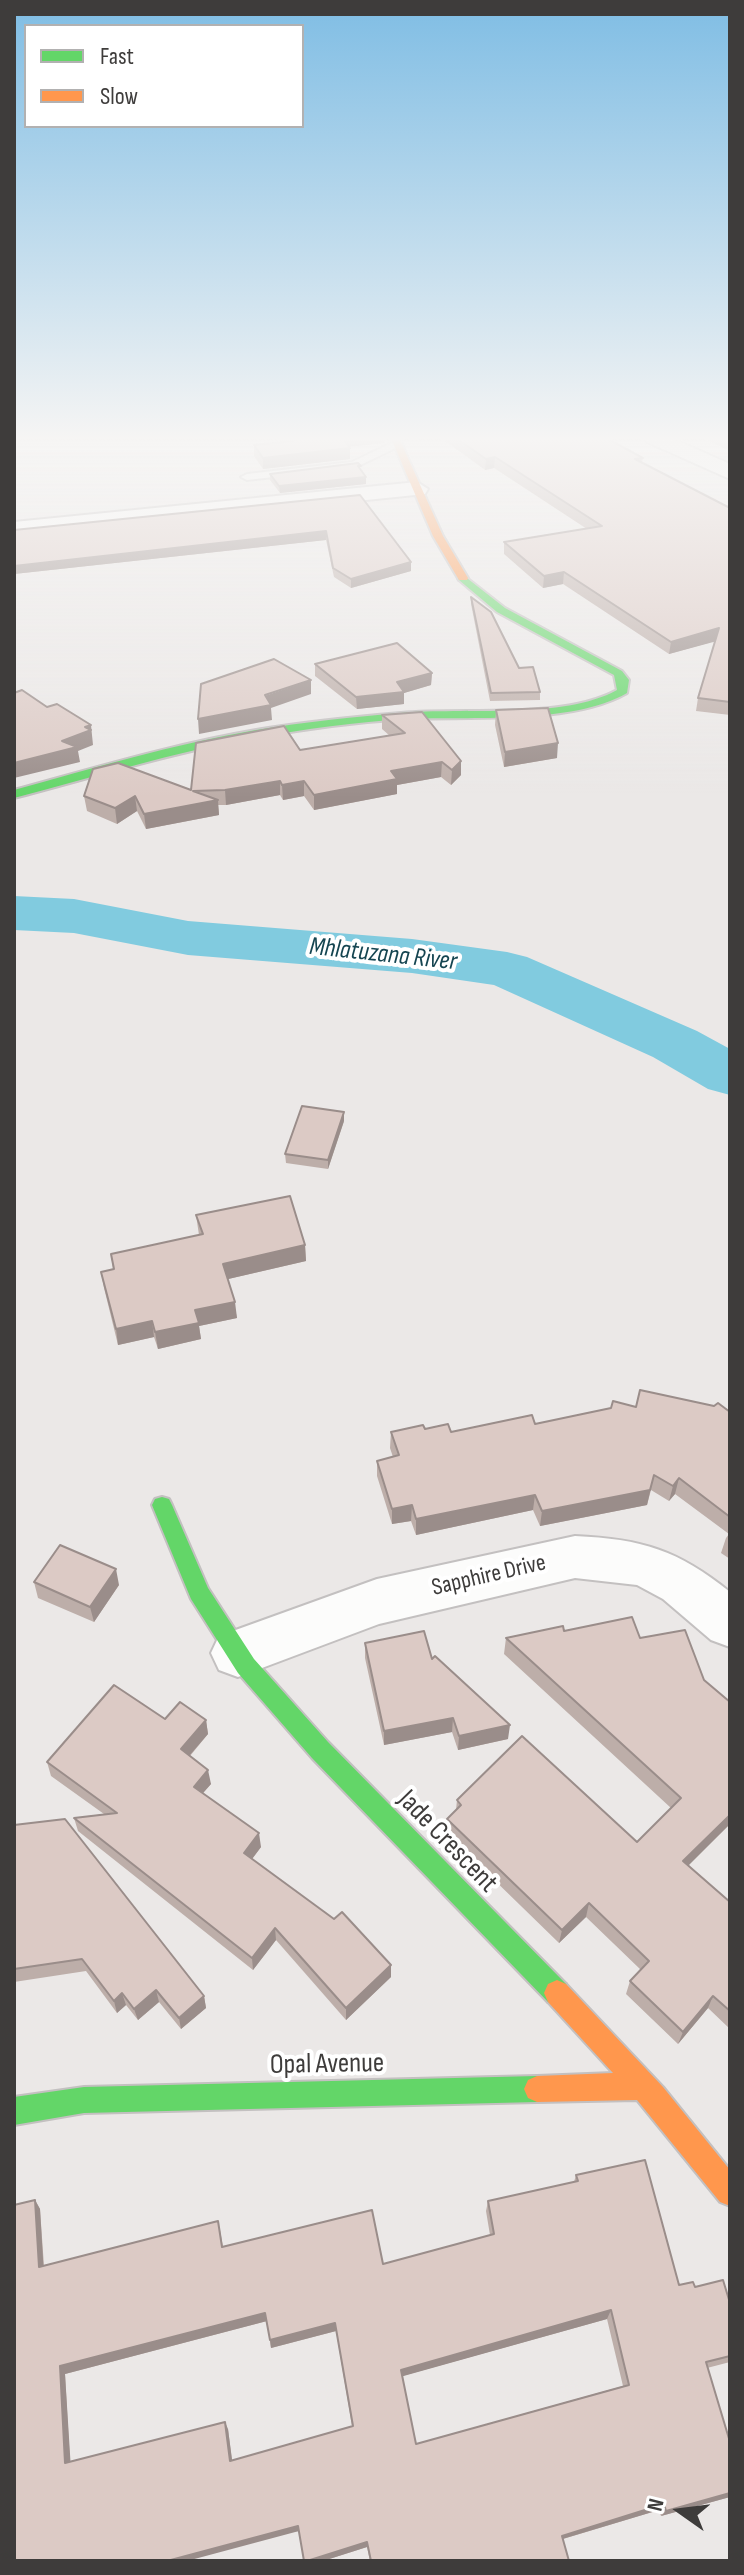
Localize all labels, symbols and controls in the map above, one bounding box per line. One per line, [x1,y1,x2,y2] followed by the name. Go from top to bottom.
[24,24,304,128] legend
[100,42,134,71] text: Fast
[100,82,138,111] text: Slow
[308,932,458,978] water label: Mhlatuzana River
[429,1549,549,1603] street label: Sapphire Drive
[390,1784,504,1900] street label: Jade Crescent
[270,2047,384,2083] street label: Opal Avenue
[640,2471,720,2551] north arrow
[642,2496,671,2514] text: N

